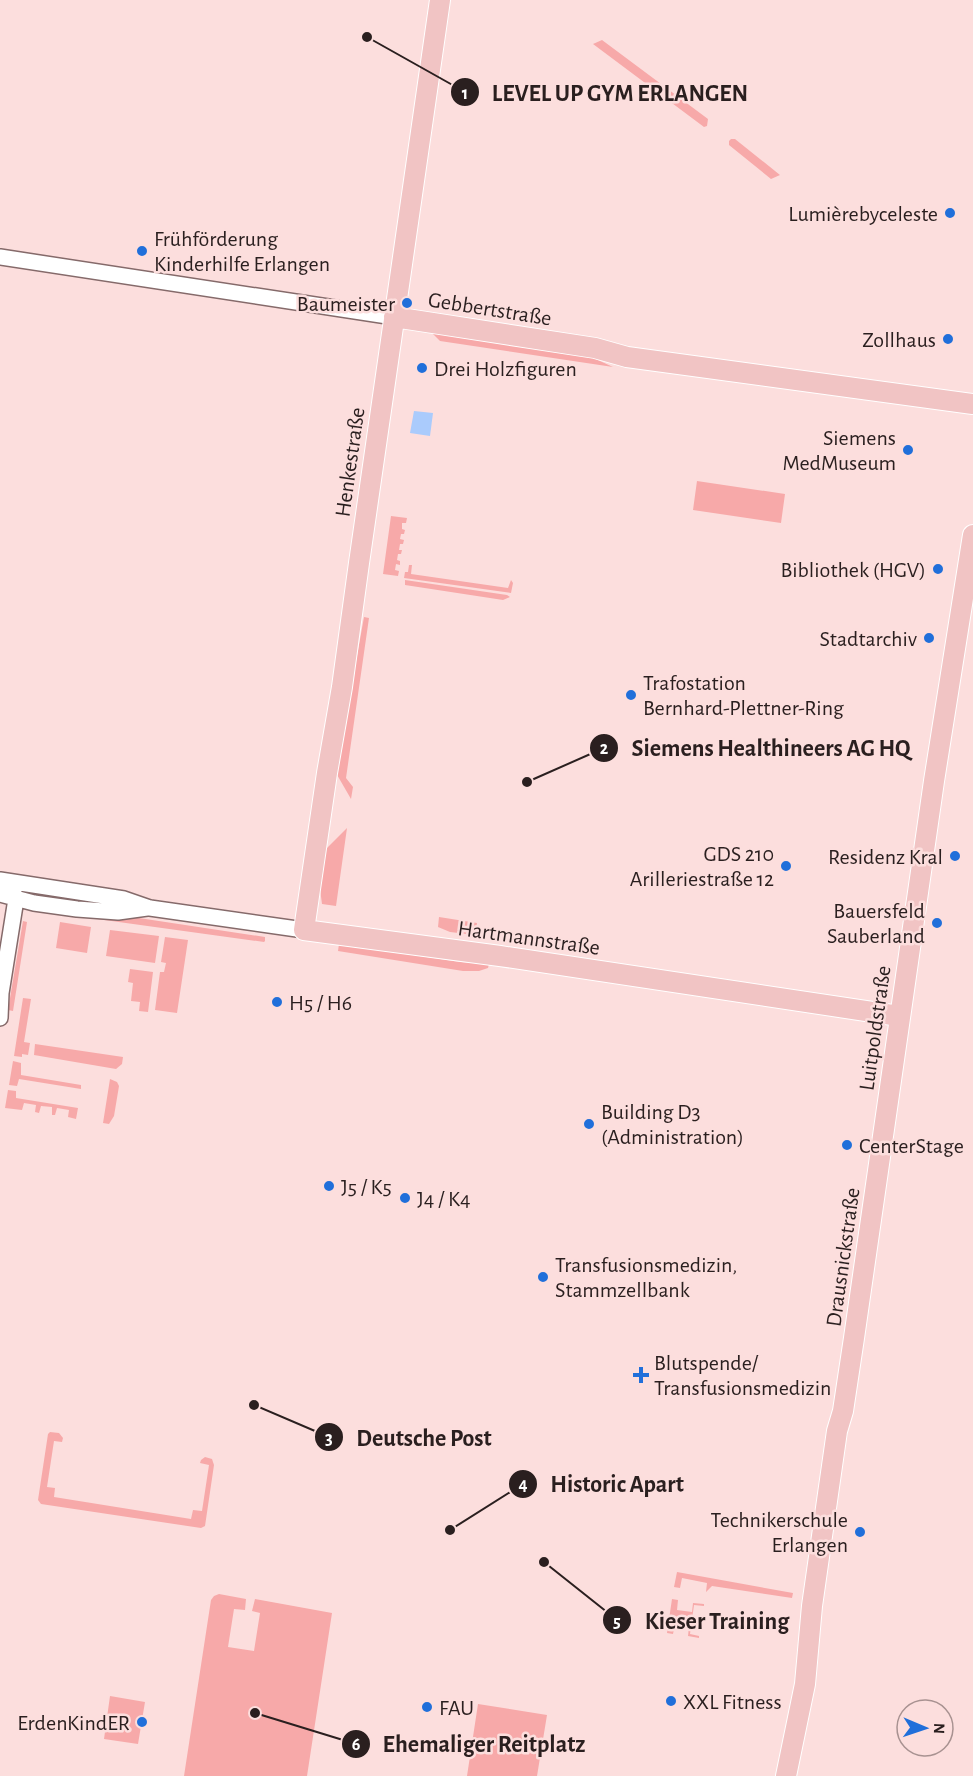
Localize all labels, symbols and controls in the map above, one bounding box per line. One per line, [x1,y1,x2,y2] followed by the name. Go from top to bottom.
[450,71,760,113] callout: LEVEL UP GYM ERLANGEN
[492,82,748,106] text: LEVEL UP GYM ERLANGEN
[462,85,468,103] text: 1
[788,203,938,225] place label: Lumièrebyceleste
[943,206,957,220] marker: Lumièrebyceleste
[154,228,330,275] place label: Frühförderung Kinderhilfe Erlangen
[135,244,149,258] marker: Frühförderung Kinderhilfe Erlangen
[427,288,553,330] street label: Gebbertstraße
[297,293,395,315] place label: Baumeister
[400,296,414,310] marker: Baumeister
[862,329,936,351] place label: Zollhaus
[941,332,955,346] marker: Zollhaus
[434,358,577,380] place label: Drei Holzfiguren
[415,361,429,375] marker: Drei Holzfiguren
[331,406,369,518] street label: Henkestraße
[783,427,896,474] place label: Siemens MedMuseum
[901,443,915,457] marker: Siemens MedMuseum
[780,559,926,581] place label: Bibliothek (HGV)
[931,562,945,576] marker: Bibliothek (HGV)
[819,628,918,650] place label: Stadtarchiv
[922,631,936,645] marker: Stadtarchiv
[643,672,844,719] place label: Trafostation Bernhard-Plettner-Ring
[624,688,638,702] marker: Trafostation Bernhard-Plettner-Ring
[589,727,922,769] callout: Siemens Healthineers AG HQ
[632,737,913,761] text: Siemens Healthineers AG HQ
[600,740,609,758] text: 2
[630,843,774,890] place label: GDS 210 Arilleriestraße 12
[828,846,943,868] place label: Residenz Kral
[948,849,962,863] marker: Residenz Kral
[779,859,793,873] marker: GDS 210 Arilleriestraße 12
[827,900,925,947] place label: Bauersfeld Sauberland
[930,916,944,930] marker: Bauersfeld Sauberland
[456,917,601,959] street label: Hartmannstraße
[855,964,895,1092] street label: Luitpoldstraße
[289,992,352,1014] place label: H5 / H6
[270,995,284,1009] marker: H5 / H6
[601,1101,744,1148] place label: Building D3 (Administration)
[582,1117,596,1131] marker: Building D3 (Administration)
[859,1135,964,1157] place label: CenterStage
[840,1138,854,1152] marker: CenterStage
[341,1176,392,1198] place label: J5 / K5
[322,1179,336,1193] marker: J5 / K5
[822,1186,864,1328] street label: Drausnickstraße
[417,1188,471,1210] place label: J4 / K4
[398,1191,412,1205] marker: J4 / K4
[555,1254,737,1301] place label: Transfusionsmedizin, Stammzellbank
[536,1270,550,1284] marker: Transfusionsmedizin, Stammzellbank
[654,1352,831,1399] place label: Blutspende/ Transfusionsmedizin
[632,1366,650,1384] marker: Blutspende/ Transfusionsmedizin
[314,1416,503,1458] callout: Deutsche Post
[356,1427,492,1451] text: Deutsche Post
[325,1430,333,1448] text: 3
[508,1463,695,1505] callout: Historic Apart
[550,1473,684,1497] text: Historic Apart
[518,1476,528,1494] text: 4
[710,1509,848,1556] place label: Technikerschule Erlangen
[853,1525,867,1539] marker: Technikerschule Erlangen
[602,1599,801,1641] callout: Kieser Training
[645,1610,790,1634] text: Kieser Training
[613,1613,621,1631] text: 5
[683,1691,782,1713] place label: XXL Fitness
[664,1694,678,1708] marker: XXL Fitness
[439,1697,474,1719] place label: FAU
[895,1698,955,1758] north arrow
[420,1700,434,1714] marker: FAU
[17,1712,130,1734] place label: ErdenKindER
[135,1715,149,1729] marker: ErdenKindER
[341,1723,598,1765] callout: Ehemaliger Reitplatz
[931,1723,947,1734] text: N
[383,1733,585,1757] text: Ehemaliger Reitplatz
[352,1736,361,1754] text: 6

